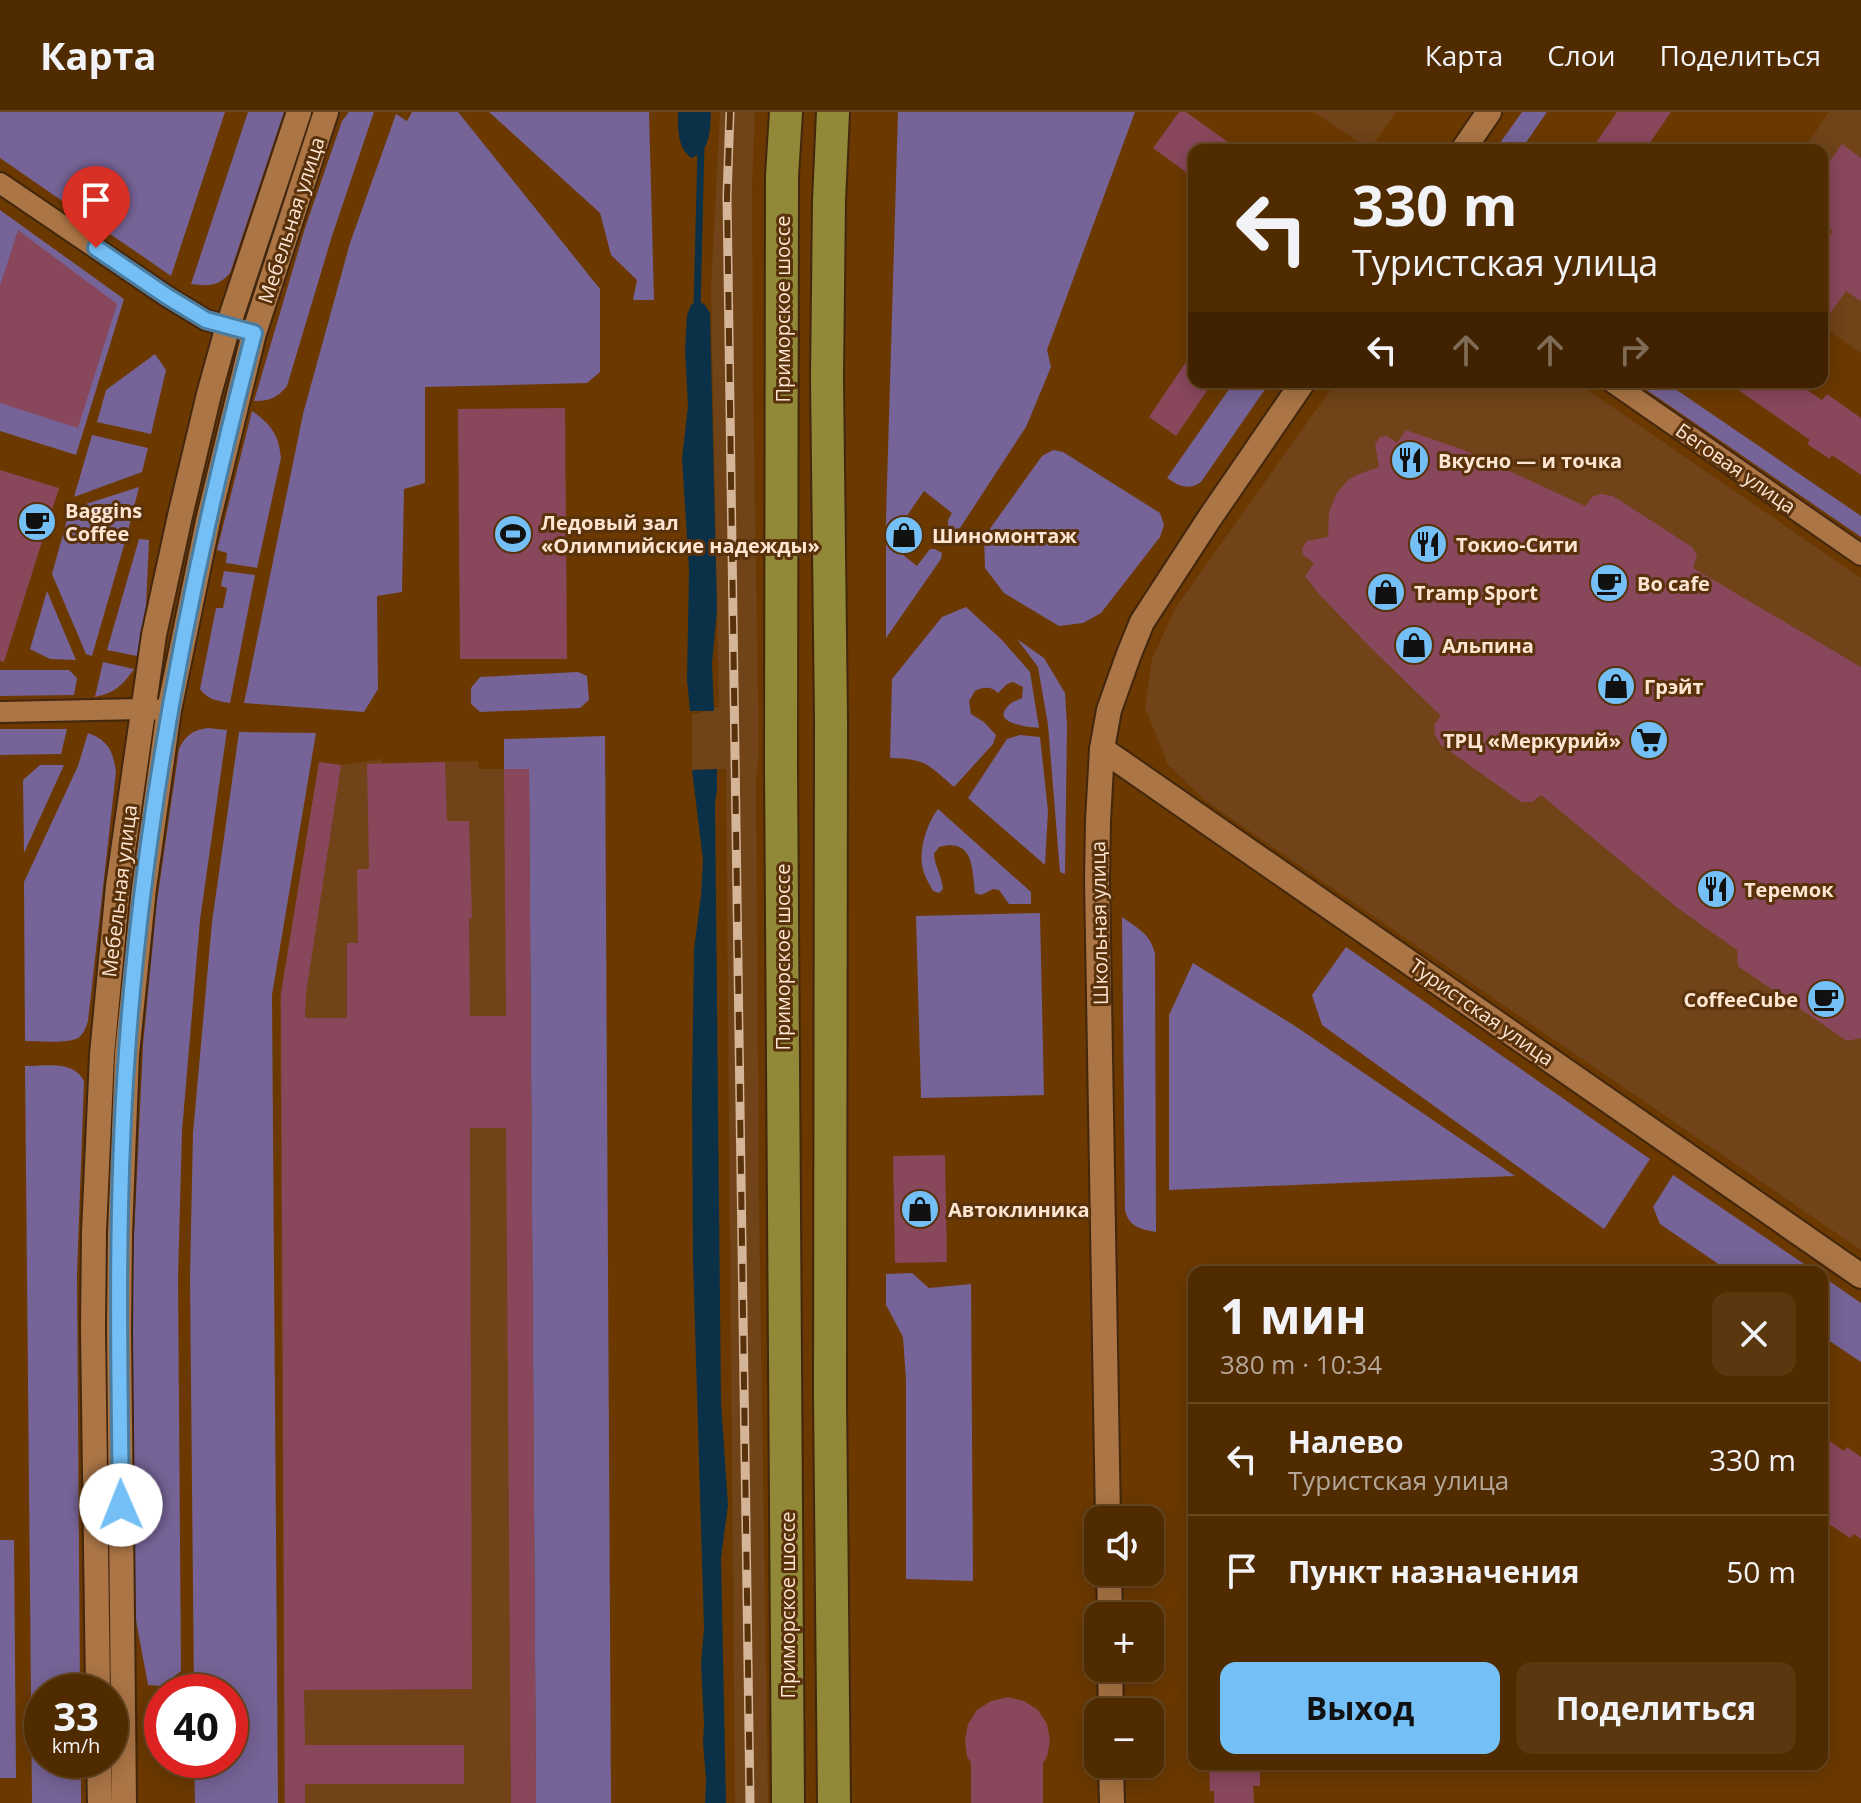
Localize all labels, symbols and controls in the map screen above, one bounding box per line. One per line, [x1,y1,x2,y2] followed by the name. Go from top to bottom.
[40,29,157,81] text: Карта
[1425,36,1503,74] text: Карта
[1547,36,1616,74] text: Слои
[1660,36,1821,74] text: Поделиться
[251,133,331,307] street label: Мебельная улица
[62,166,130,248] pin
[1352,166,1518,242] text: 330 m
[1220,176,1324,280] icon: left
[74,178,118,222] icon: arrive
[769,215,796,403] street label: Приморское шоссе
[1352,238,1658,287] text: Туристская улица
[1360,328,1404,372] icon: left
[1444,328,1488,372] icon: ahead
[1528,328,1572,372] icon: ahead
[1612,328,1656,372] icon: right
[1671,417,1801,519] street label: Беговая улица
[1389,439,1431,481] restaurant icon: Вкусно — и точка
[1438,447,1622,474] place label: Вкусно — и точка
[65,497,142,547] place label: Baggins Coffee
[16,501,58,543] cafe icon: Baggins Coffee
[541,509,820,559] place label: Ледовый зал «Олимпийские надежды»
[492,513,534,555] sports icon: Ледовый зал «Олимпийские надежды»
[883,514,925,556] shop icon: Шиномонтаж
[932,522,1077,549] place label: Шиномонтаж
[1407,523,1449,565] restaurant icon: Токио-Сити
[1456,531,1578,558] place label: Токио-Сити
[1588,562,1630,604] cafe icon: Bo cafe
[1637,570,1710,597] place label: Bo cafe
[1365,571,1407,613] shop icon: Tramp Sport
[1414,579,1538,606] place label: Tramp Sport
[1393,624,1435,666] shop icon: Альпина
[1442,632,1534,659] place label: Альпина
[1595,665,1637,707] shop icon: Грэйт
[1644,673,1704,700] place label: Грэйт
[1628,719,1670,761] supermarket icon: ТРЦ «Меркурий»
[1443,727,1621,754] place label: ТРЦ «Меркурий»
[95,803,143,979] street label: Мебельная улица
[1084,841,1114,1005] street label: Школьная улица
[769,863,796,1051] street label: Приморское шоссе
[1695,868,1737,910] restaurant icon: Теремок
[1744,876,1834,903] place label: Теремок
[1405,952,1559,1072] street label: Туристская улица
[1805,978,1847,1020] cafe icon: CoffeeCube
[1683,986,1798,1013] place label: CoffeeCube
[899,1188,941,1230] shop icon: Автоклиника
[948,1196,1090,1223] place label: Автоклиника
[1220,1283,1367,1348] text: 1 мин
[1712,1292,1796,1376] button: close
[1220,1346,1382,1382] text: 380 m · 10:34
[1288,1421,1404,1462] text: Налево
[1220,1437,1264,1481] icon: left
[1709,1439,1796,1480] text: 330 m
[1288,1462,1509,1498] text: Туристская улица
[79,1463,163,1547] position arrow
[1084,1506,1164,1778] map controls
[1084,1506,1164,1586] button: sound
[774,1511,801,1699] street label: Приморское шоссе
[1220,1549,1264,1593] icon: arrive
[1288,1551,1580,1592] text: Пункт назначения
[1726,1551,1796,1592] text: 50 m
[1084,1602,1164,1682] button: +
[1220,1662,1500,1754] button: Выход
[1516,1662,1796,1754] button: Поделиться
[144,1674,248,1778] speed limit sign: 40
[53,1688,99,1743] text: 33
[1084,1698,1164,1778] button: −
[52,1732,100,1759] text: km/h

